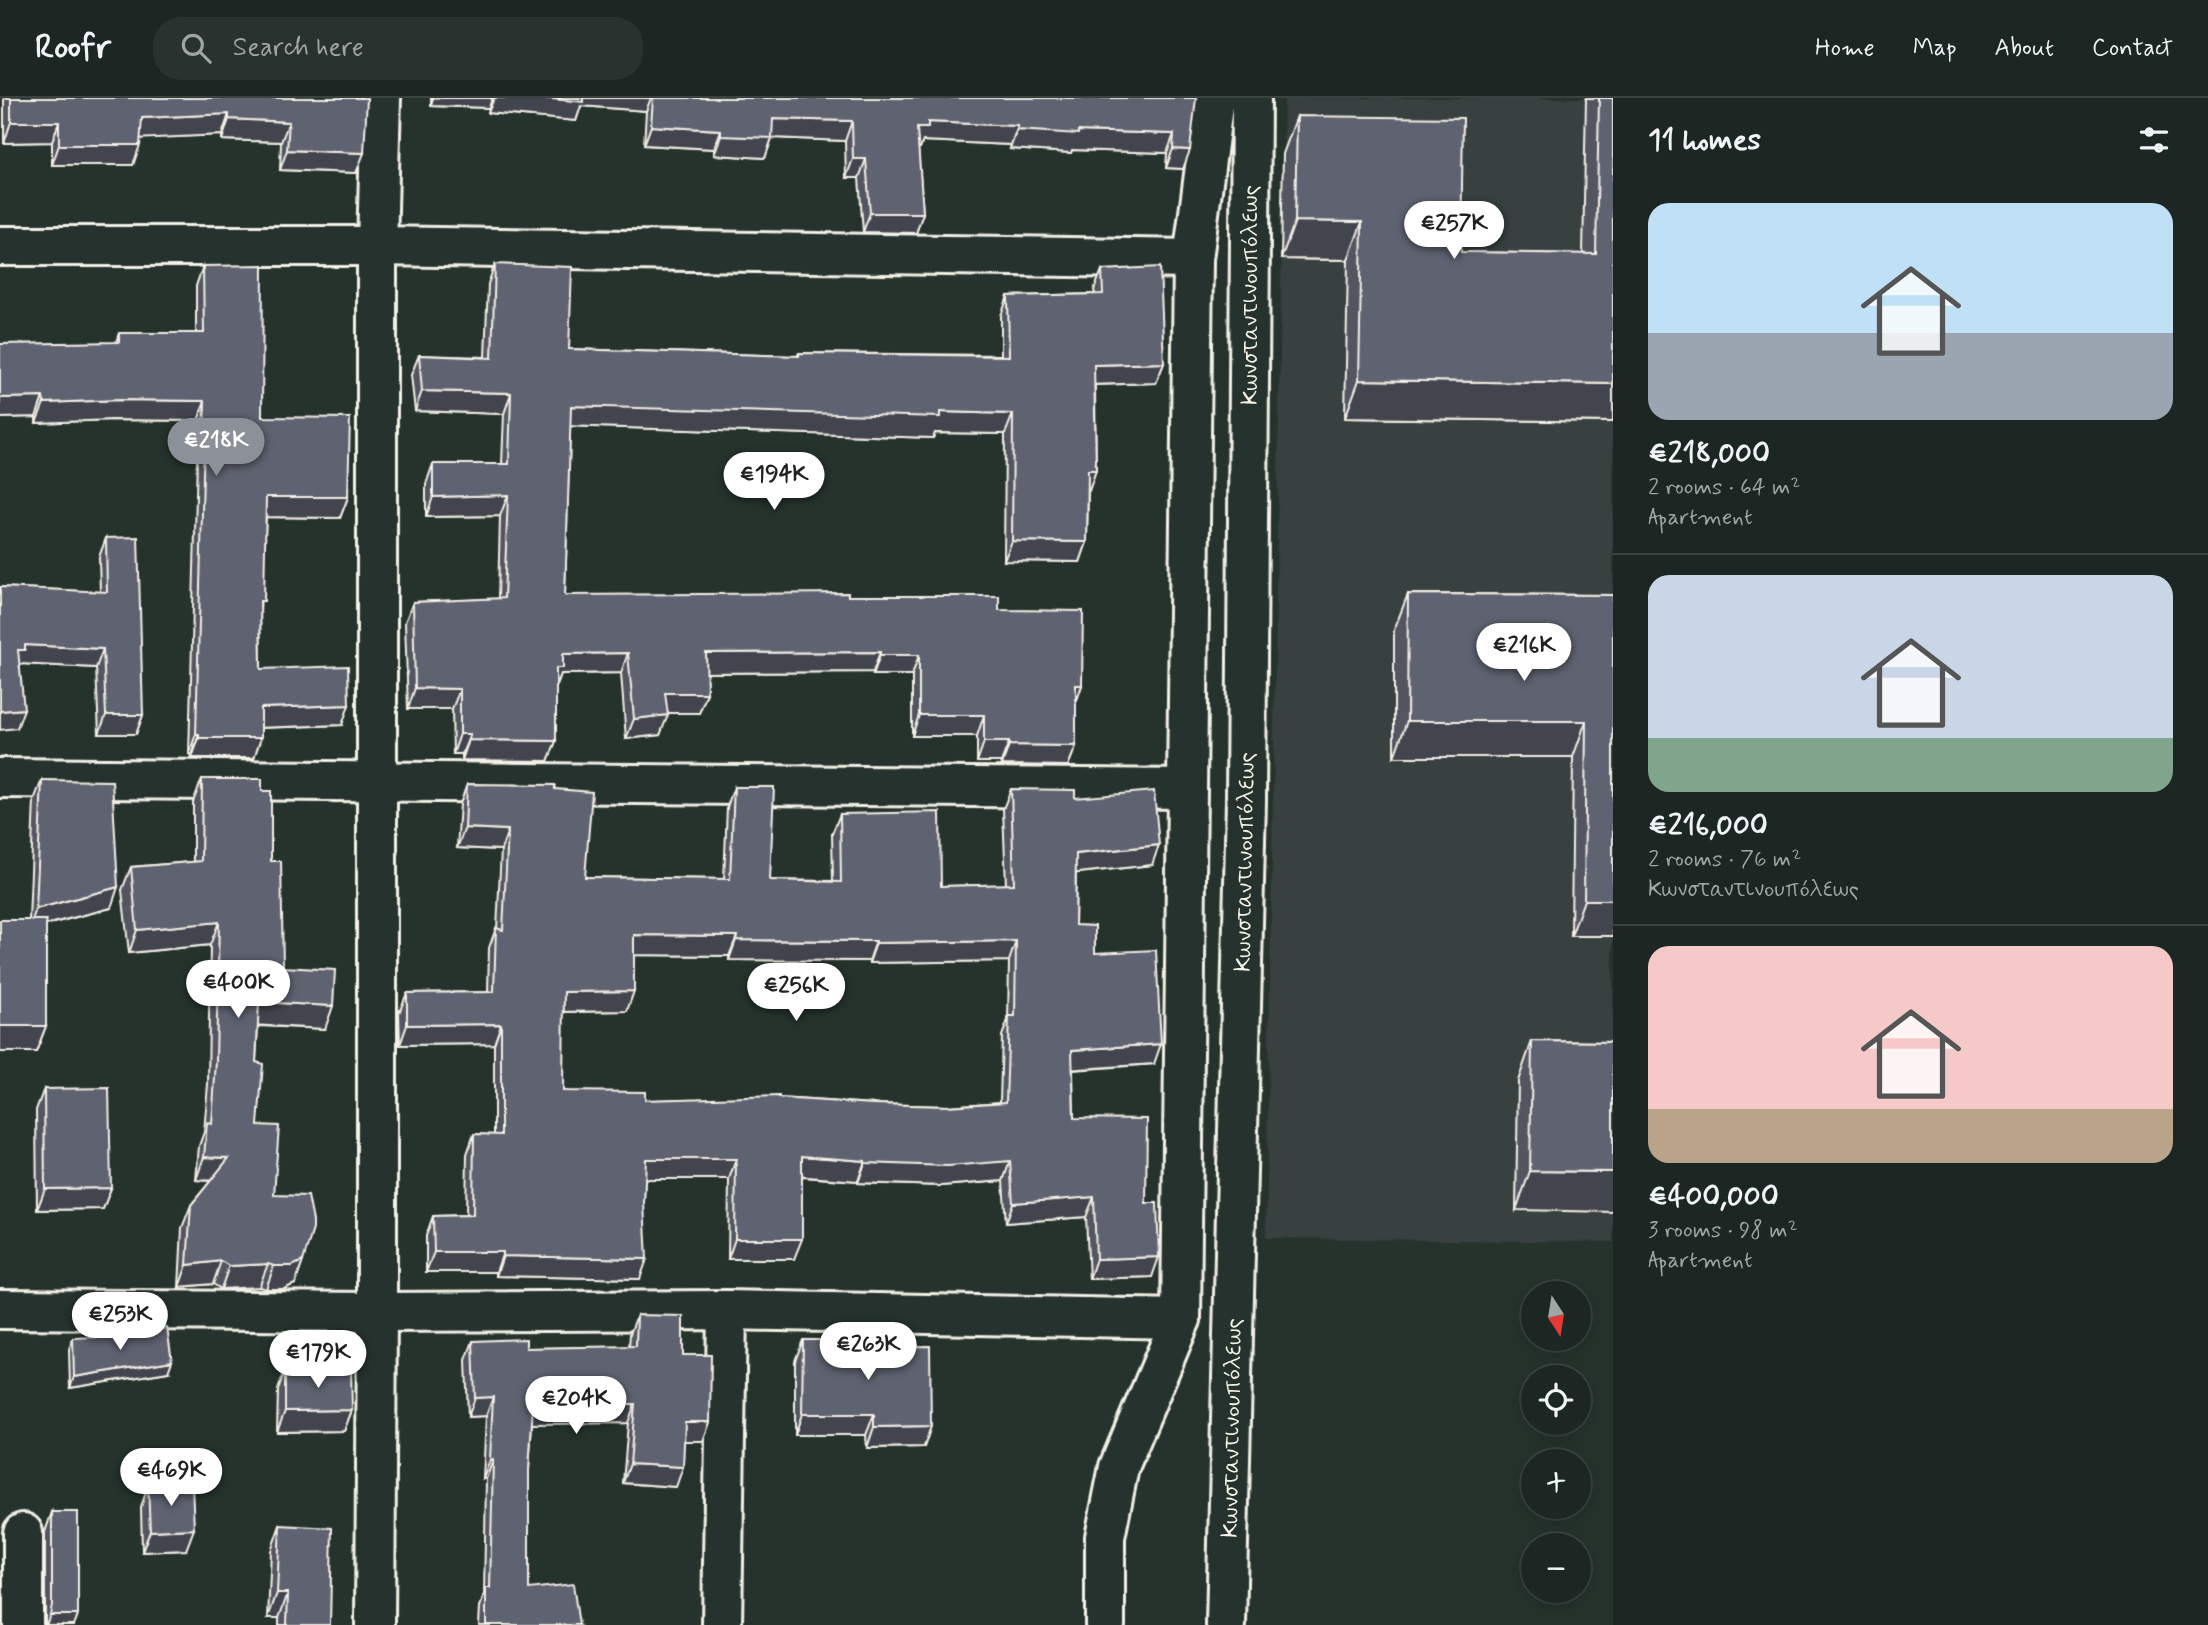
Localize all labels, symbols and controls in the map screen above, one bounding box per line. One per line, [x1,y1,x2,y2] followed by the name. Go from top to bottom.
[153,17,643,80] search box
[35,26,111,70] text: Roofr
[177,29,215,67] icon: search
[233,31,364,65] text: Search here
[1815,33,1875,64] text: Home
[1913,33,1957,64] text: Map
[1995,33,2054,64] text: About
[2092,33,2173,64] text: Contact
[1648,121,1761,160] text: 11 homes
[2135,121,2173,159] icon: filters
[1235,185,1266,405] street label: Κωνσταντινουπόλεως
[1405,202,1503,261] pin: €257K
[1420,209,1488,239] text: €257K
[1848,248,1974,374] icon: home
[167,418,265,478] pin: €218K
[184,426,248,456] text: €218K
[1648,434,1770,473] text: €218,000
[725,452,823,512] pin: €194K
[740,460,808,490] text: €194K
[1648,473,1800,503] text: 2 rooms · 64 m²
[1648,503,1753,533] text: Apartment
[1848,620,1974,746] icon: home
[1475,624,1573,683] pin: €216K
[1492,631,1556,661] text: €216K
[1228,752,1263,972] street label: Κωνσταντινουπόλεως
[1648,806,1768,845] text: €216,000
[1648,845,1801,875] text: 2 rooms · 76 m²
[1648,875,1859,905] text: Κωνσταντινουπόλεως
[189,960,287,1020] pin: €400K
[747,964,845,1023] pin: €256K
[202,968,274,998] text: €400K
[763,971,829,1001] text: €256K
[1848,991,1974,1117] icon: home
[1648,1177,1779,1216] text: €400,000
[1648,1216,1798,1246] text: 3 rooms · 98 m²
[1648,1246,1753,1276] text: Apartment
[1521,1281,1591,1351] north arrow
[1521,1281,1591,1603] map controls
[71,1292,169,1352] pin: €253K
[88,1300,152,1330] text: €253K
[1215,1318,1250,1538] street label: Κωνσταντινουπόλεως
[819,1322,917,1382] pin: €263K
[269,1330,367,1390] pin: €179K
[836,1330,900,1360] text: €263K
[285,1338,351,1368] text: €179K
[1521,1365,1591,1435] button: locate
[527,1376,625,1436] pin: €204K
[541,1384,611,1414] text: €204K
[122,1448,220,1508] pin: €469K
[1521,1449,1591,1519] button: +
[136,1456,206,1486] text: €469K
[1521,1533,1591,1603] button: −

